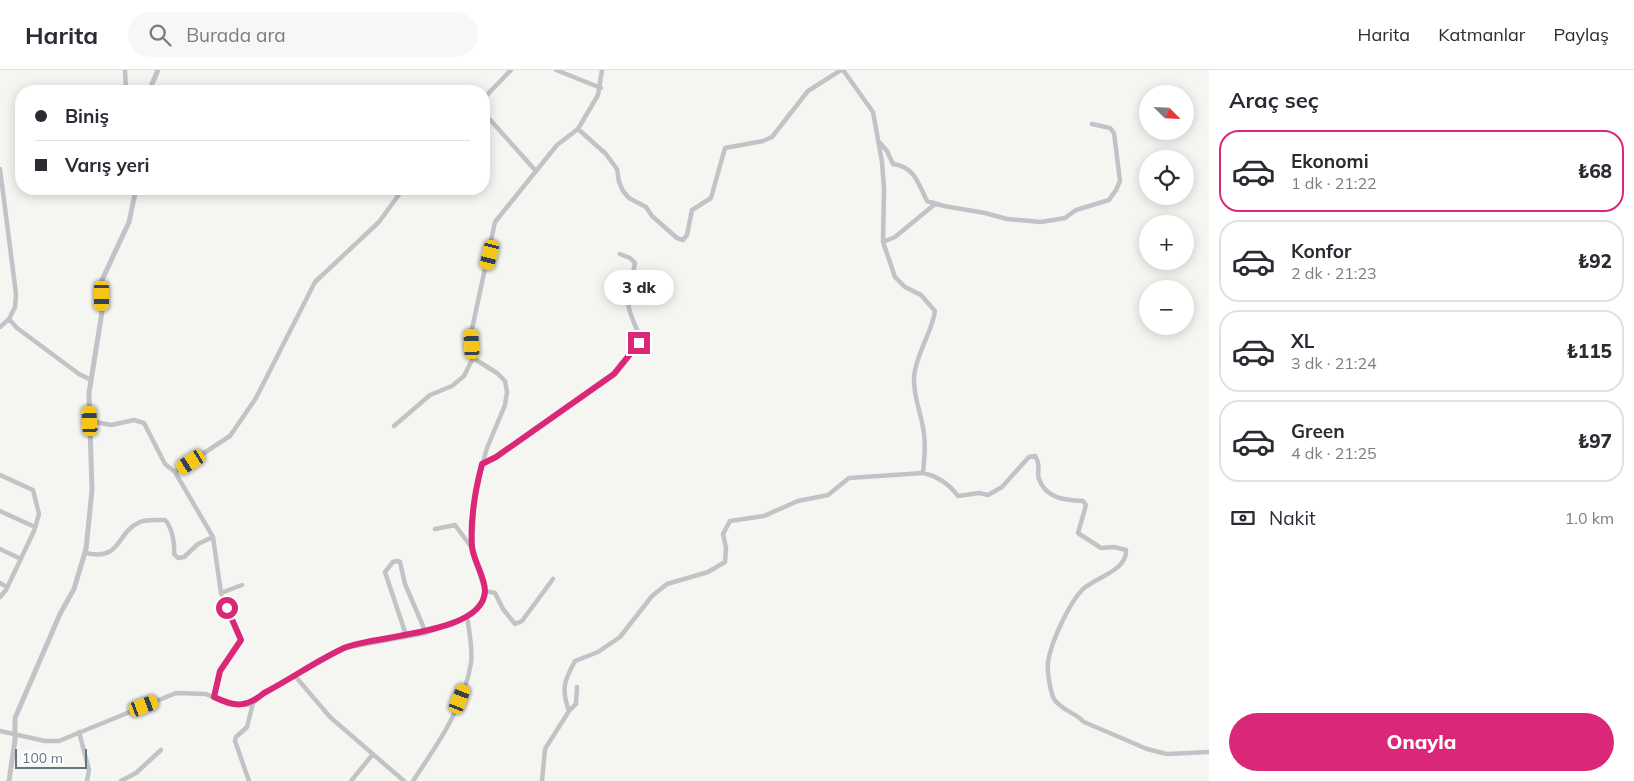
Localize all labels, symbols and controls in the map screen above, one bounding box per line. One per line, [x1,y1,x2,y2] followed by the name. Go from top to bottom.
[128,12,478,57] search box
[25,20,98,50] text: Harita
[146,21,174,49] icon: search
[186,23,286,47] text: Burada ara
[1358,23,1410,46] text: Harita
[1438,23,1525,46] text: Katmanlar
[1553,23,1609,46] text: Paylaş
[1139,85,1194,140] north arrow
[1139,85,1194,335] map controls
[1229,86,1319,114] text: Araç seç
[65,104,109,128] text: Biniş
[1231,149,1276,194] icon: car
[1291,149,1369,173] text: Ekonomi
[1139,150,1194,205] button: locate
[65,153,149,177] text: Varış yeri
[1578,159,1612,183] text: ₺68
[1291,173,1377,193] text: 1 dk · 21:22
[1139,215,1194,270] button: +
[479,239,500,271] car
[1231,239,1276,284] icon: car
[1291,239,1352,263] text: Konfor
[1578,249,1612,273] text: ₺92
[1291,263,1377,283] text: 2 dk · 21:23
[604,270,674,306] callout: 3 dk
[622,277,656,297] text: 3 dk
[1139,280,1194,335] button: −
[94,281,109,311] car
[463,329,480,359] car
[1231,329,1276,374] icon: car
[1291,329,1314,353] text: XL
[628,332,650,354] route end
[1566,339,1612,363] text: ₺115
[1291,353,1377,373] text: 3 dk · 21:24
[81,406,98,436] car
[1231,419,1276,464] icon: car
[1291,419,1345,443] text: Green
[1578,429,1612,453] text: ₺97
[1291,443,1377,463] text: 4 dk · 21:25
[174,448,207,476] car
[1229,504,1257,532] icon: cash
[1269,506,1316,530] text: Nakit
[1565,508,1614,528] text: 1.0 km
[216,597,238,619] route start
[447,682,472,716] car
[127,694,160,718] car
[1229,713,1614,771] button: Onayla
[15,746,88,769] scale bar
[22,749,63,767] text: 100 m

